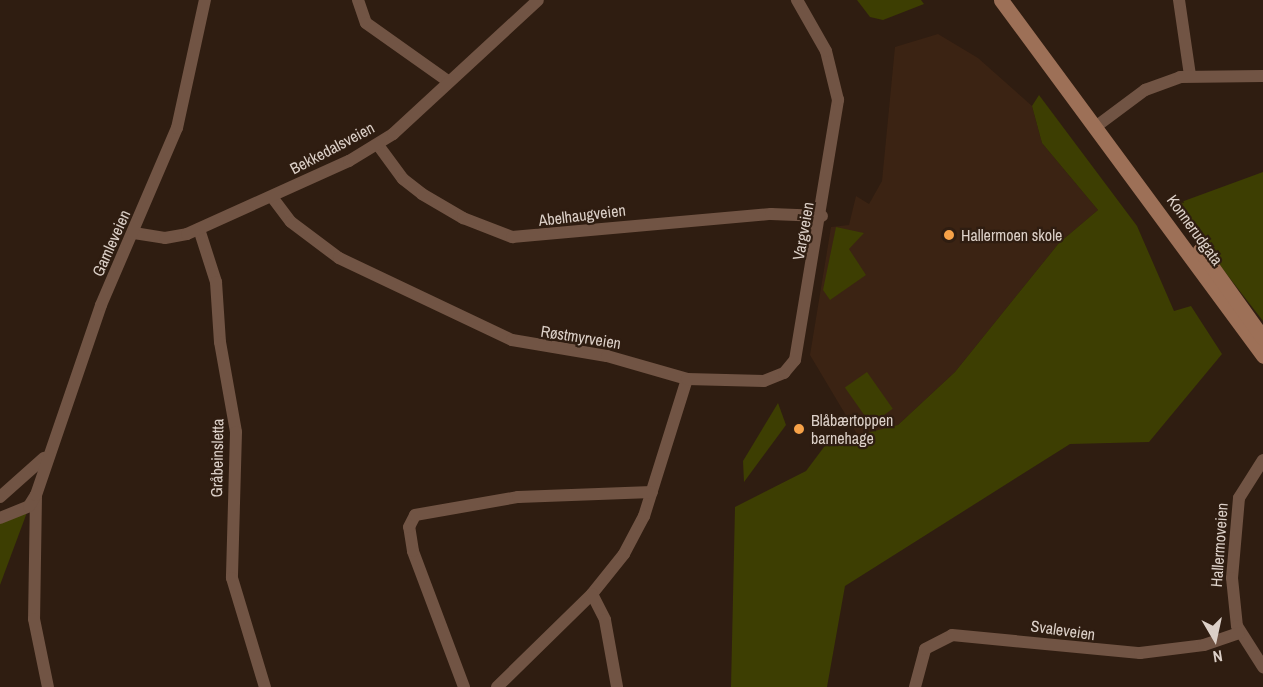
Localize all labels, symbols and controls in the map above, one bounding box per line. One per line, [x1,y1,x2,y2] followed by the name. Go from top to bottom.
[287,118,377,178] street label: Bekkedalsveien
[1163,191,1227,269] street label: Konnerudgata
[537,200,627,230] street label: Abelhaugveien
[788,200,818,262] street label: Vargveien
[88,207,134,279] street label: Gamleveien
[961,225,1062,245] place label: Hallermoen skole
[942,228,956,242] marker: Hallermoen skole
[540,321,622,353] street label: Røstmyrveien
[811,410,893,448] place label: Blåbærtoppen barnehage
[207,418,227,498] street label: Gråbeinsletta
[792,422,806,436] marker: Blåbærtoppen barnehage
[1206,502,1232,588] street label: Hallermoveien
[1185,609,1245,669] north arrow
[1030,616,1096,644] street label: Svaleveien
[1211,645,1224,668] text: N

